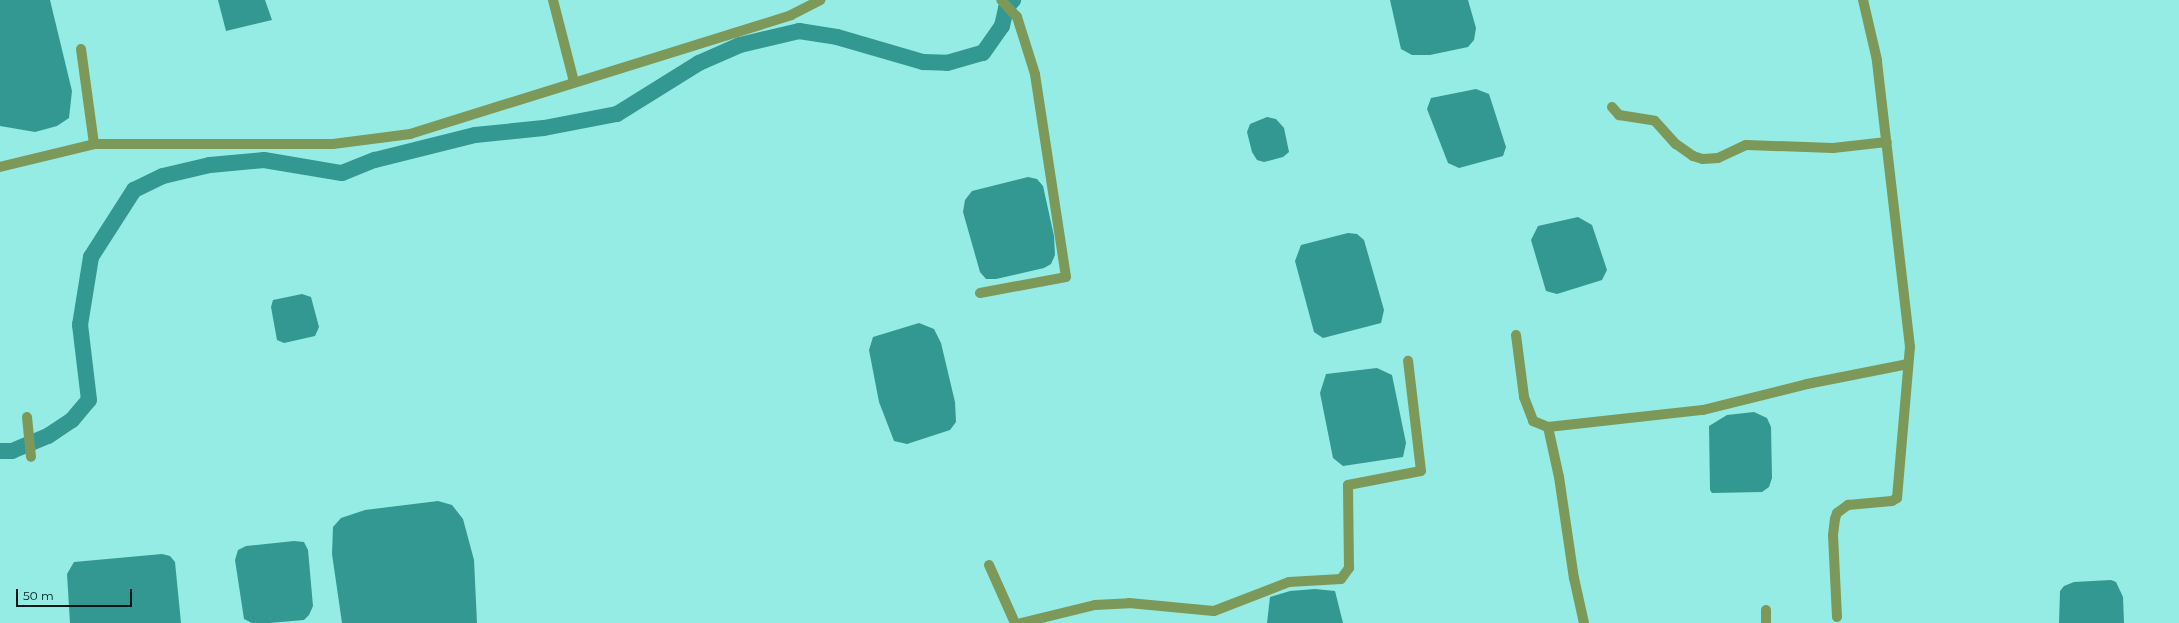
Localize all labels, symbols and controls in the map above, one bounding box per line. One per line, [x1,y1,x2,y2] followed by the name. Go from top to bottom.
[18,581,134,607] scale bar
[23,588,54,603] text: 50 m

